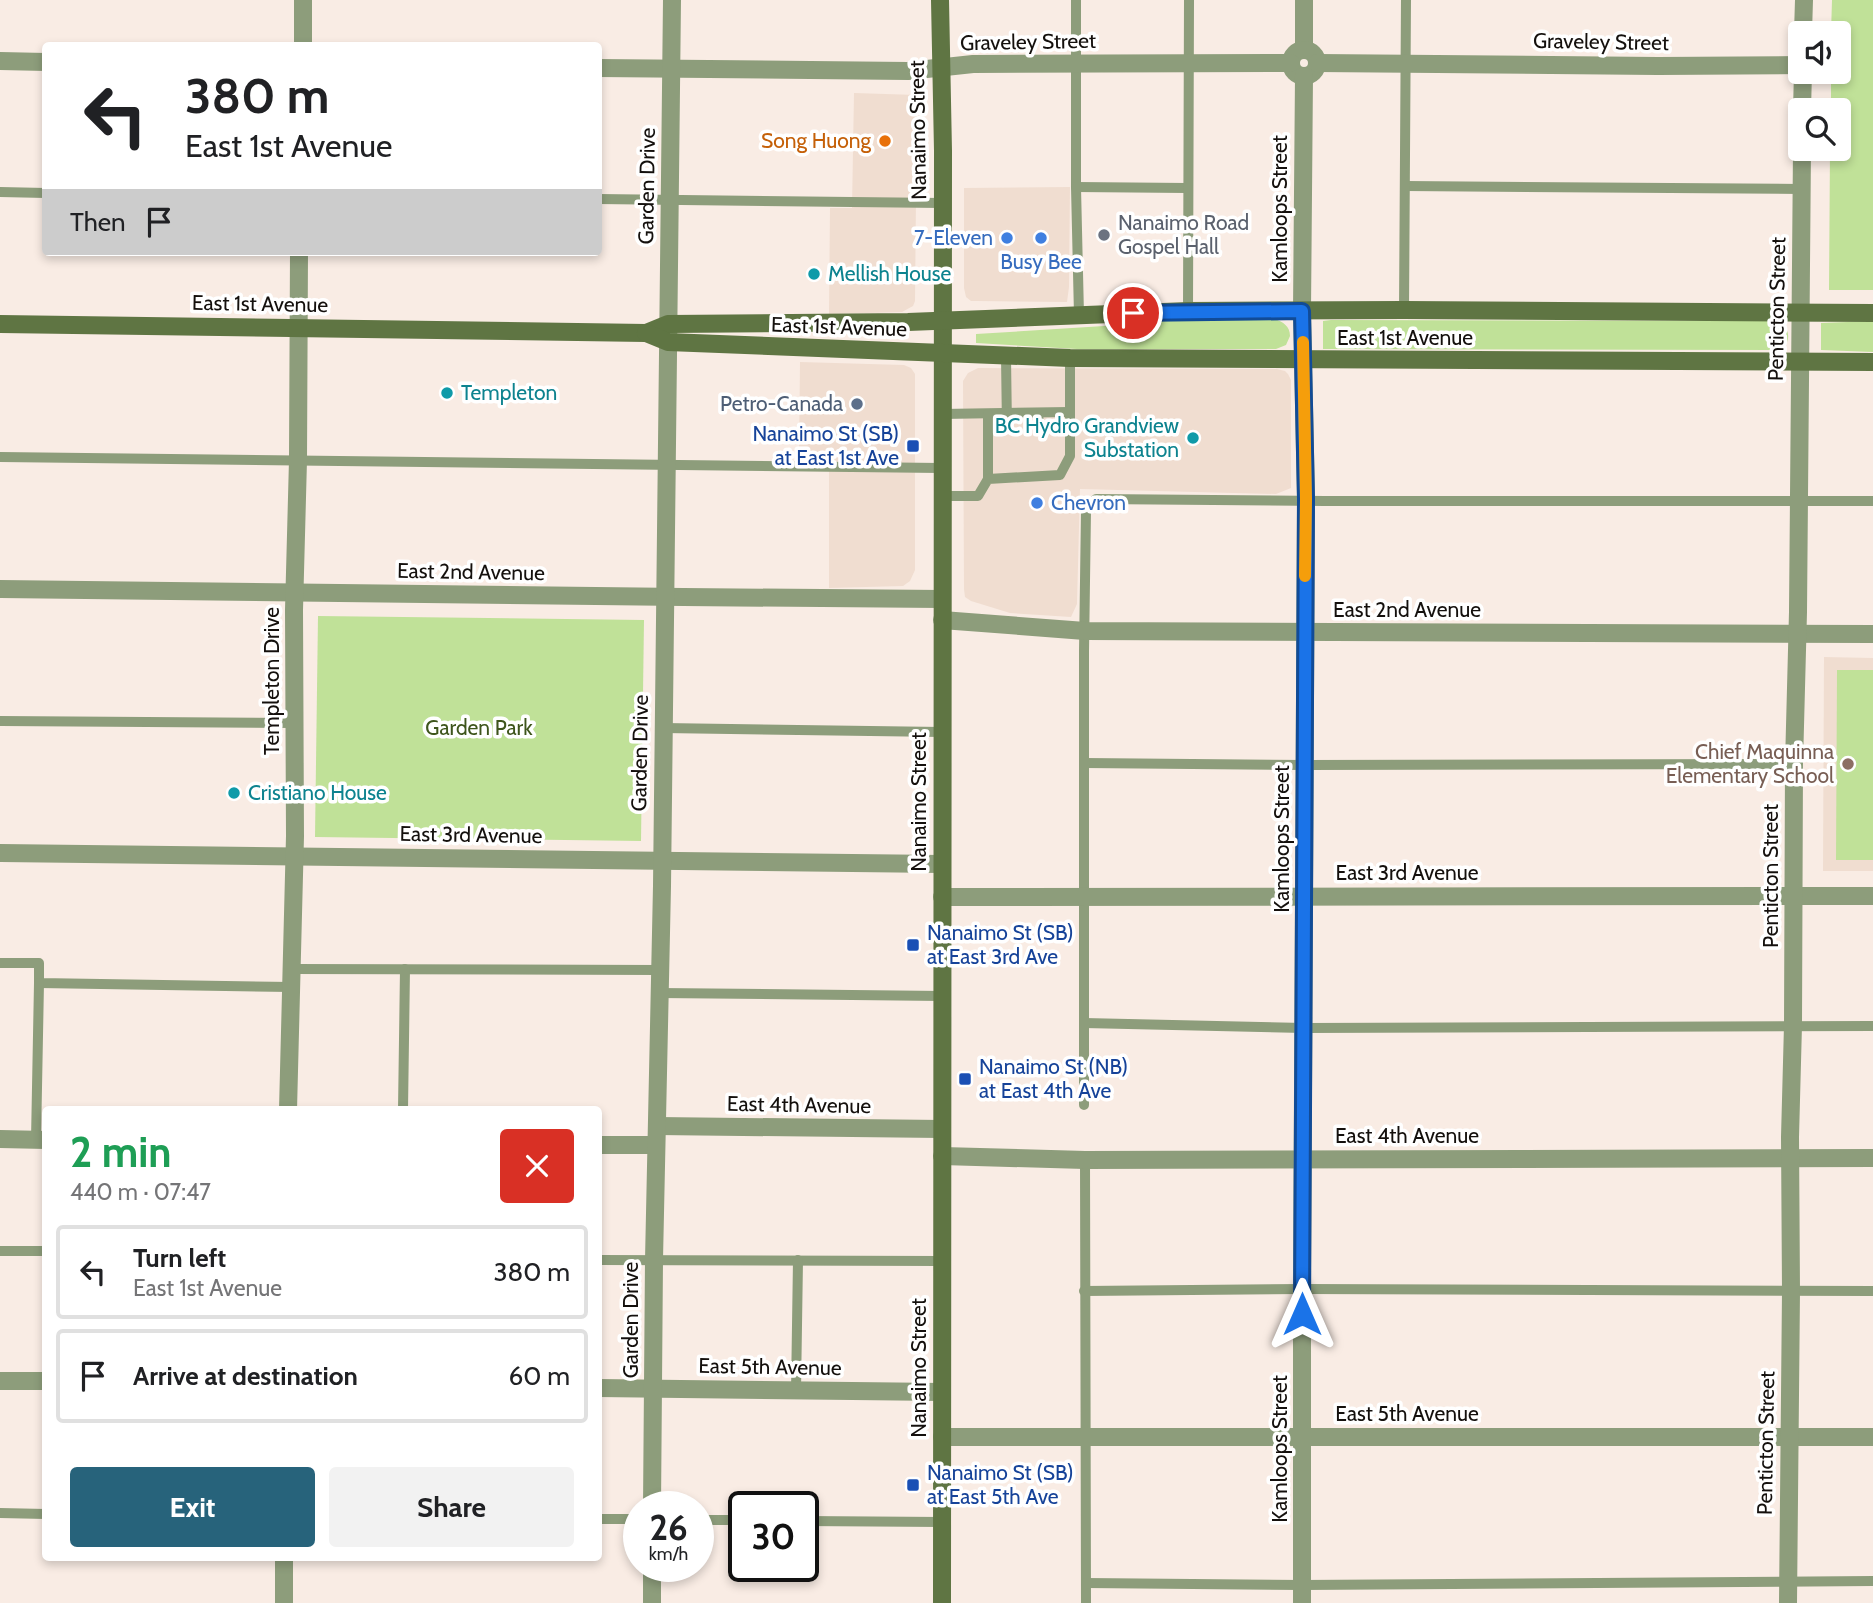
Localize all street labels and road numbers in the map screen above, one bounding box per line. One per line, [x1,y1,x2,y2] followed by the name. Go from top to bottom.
[960,28,1096,55] street label: Graveley Street
[1533,28,1669,55] street label: Graveley Street
[904,60,931,200] street label: Nanaimo Street
[633,127,660,244] street label: Garden Drive
[1267,135,1292,283] street label: Kamloops Street
[1763,237,1790,381] street label: Penticton Street
[192,290,329,317] street label: East 1st Avenue
[771,312,908,341] street label: East 1st Avenue
[1337,325,1473,350] street label: East 1st Avenue
[397,558,545,585] street label: East 2nd Avenue
[1333,597,1481,622] street label: East 2nd Avenue
[259,607,284,755] street label: Templeton Drive
[626,694,653,811] street label: Garden Drive
[906,732,931,872] street label: Nanaimo Street
[1269,765,1294,913] street label: Kamloops Street
[1758,804,1783,948] street label: Penticton Street
[399,821,543,848] street label: East 3rd Avenue
[1336,860,1479,885] street label: East 3rd Avenue
[727,1091,872,1118] street label: East 4th Avenue
[1335,1123,1479,1148] street label: East 4th Avenue
[618,1261,643,1378] street label: Garden Drive
[906,1298,931,1438] street label: Nanaimo Street
[698,1353,842,1380] street label: East 5th Avenue
[1752,1371,1779,1515] street label: Penticton Street
[1267,1375,1292,1523] street label: Kamloops Street
[1335,1401,1479,1426] street label: East 5th Avenue

